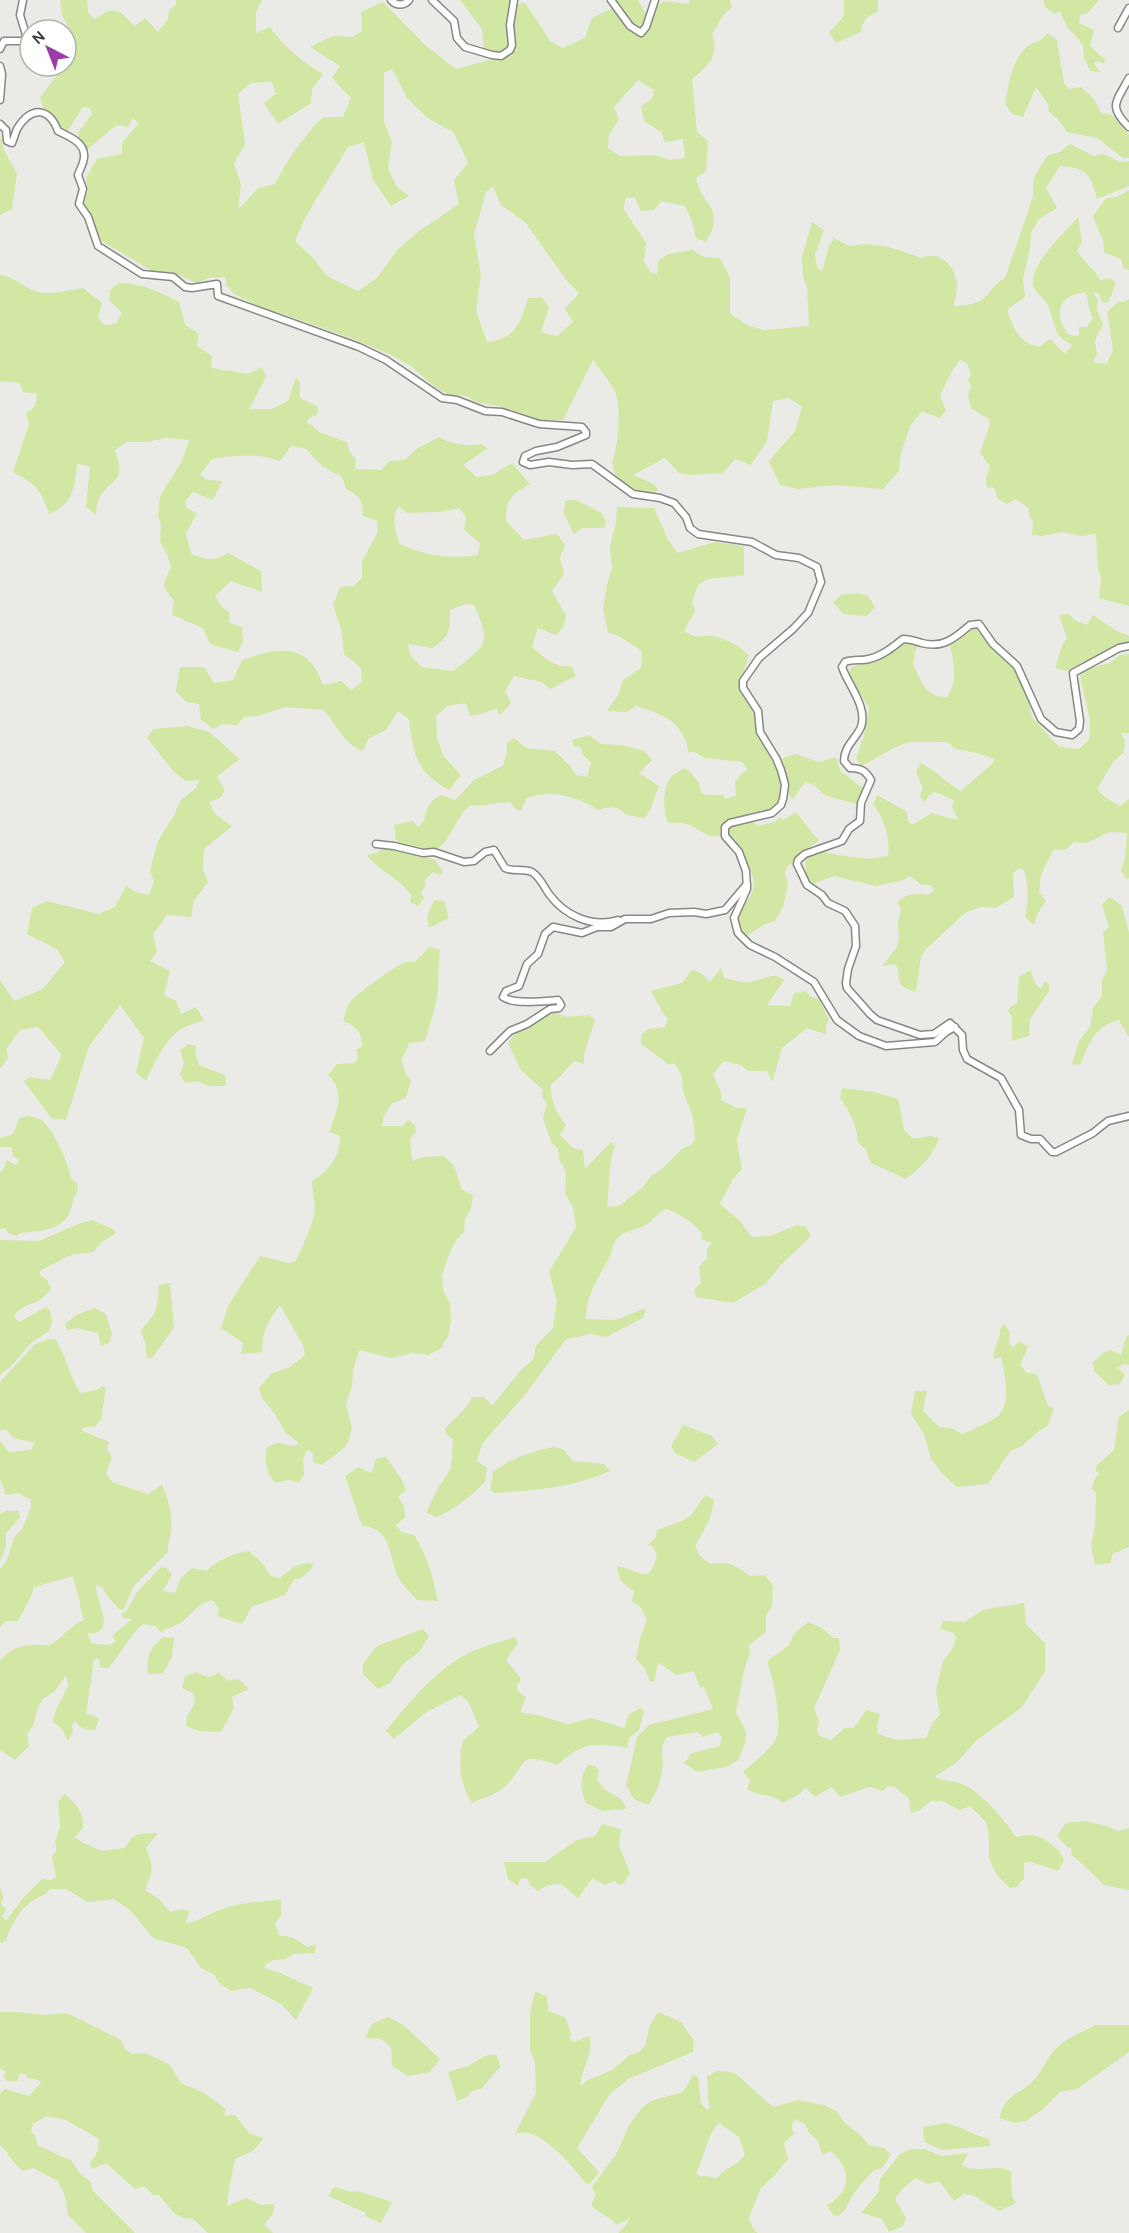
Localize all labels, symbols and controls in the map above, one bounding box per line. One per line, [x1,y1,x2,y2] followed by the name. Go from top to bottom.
[18,18,78,78] north arrow
[28,26,49,48] text: N

